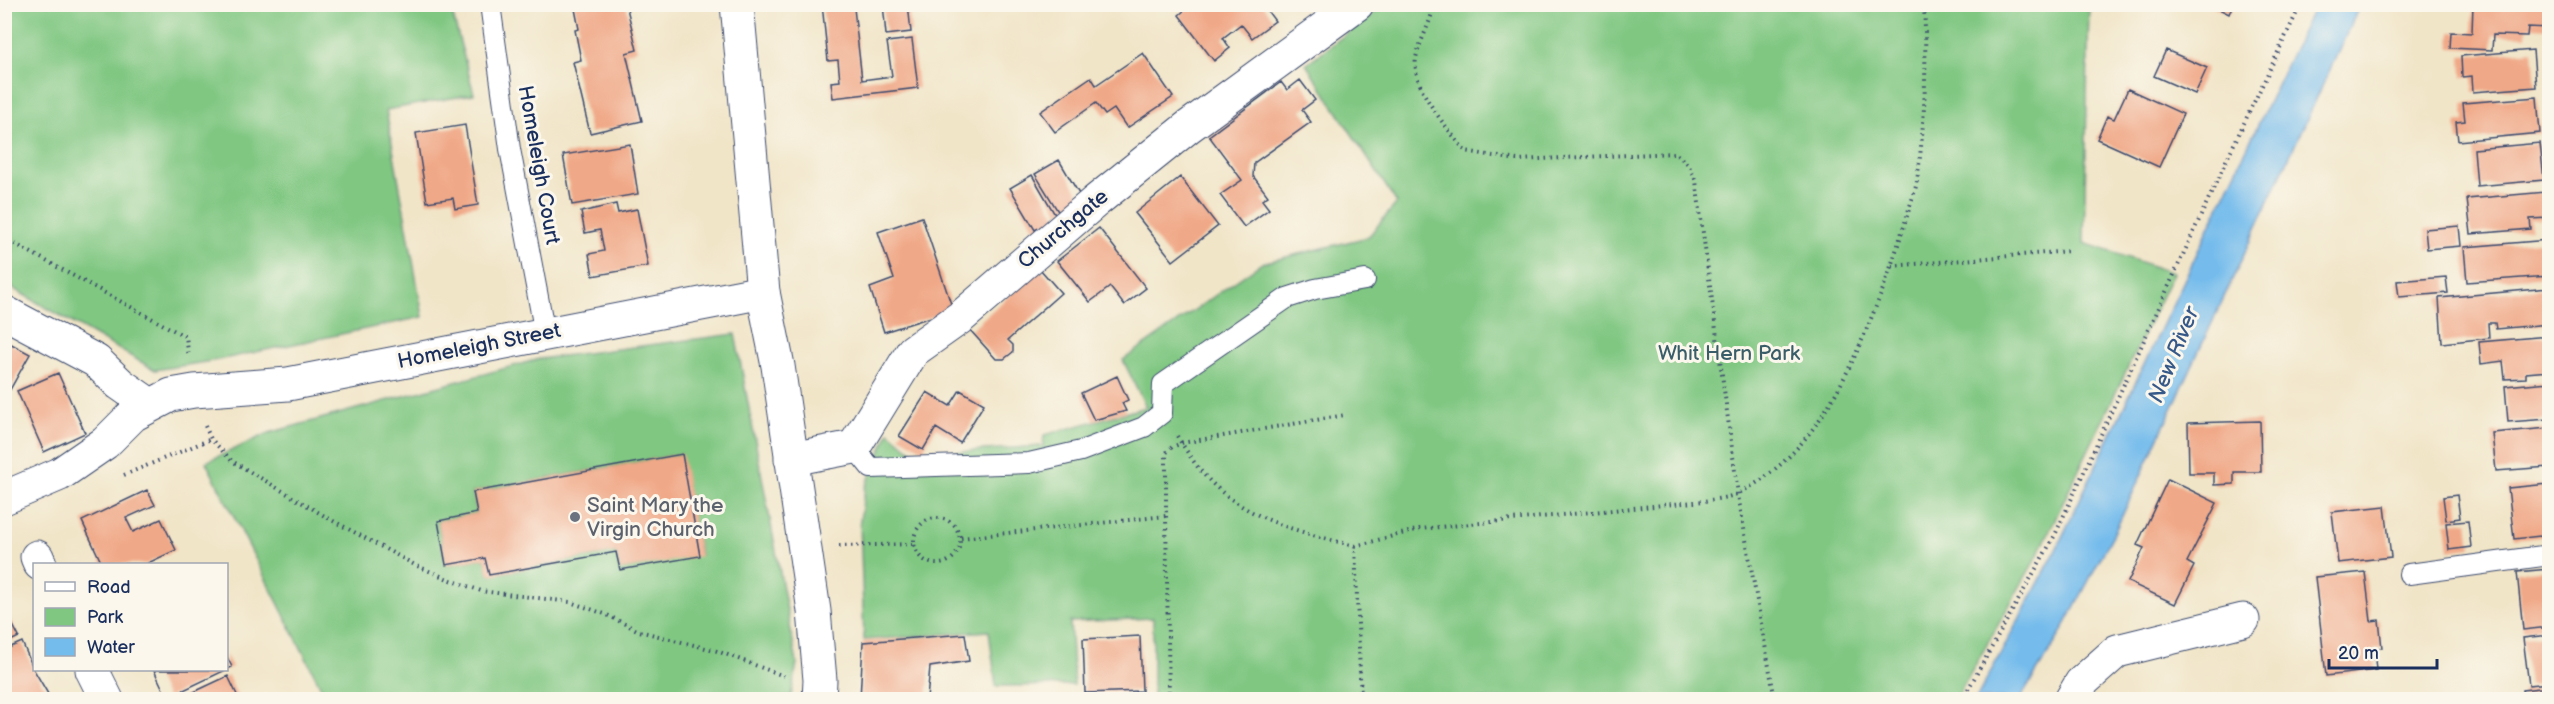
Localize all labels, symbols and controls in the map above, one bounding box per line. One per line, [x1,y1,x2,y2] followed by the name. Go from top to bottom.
[513,84,565,247] street label: Homeleigh Court
[1013,184,1113,274] street label: Churchgate
[2143,301,2206,407] water label: New River
[395,318,563,374] street label: Homeleigh Street
[1658,341,1801,366] park label: Whit Hern Park
[587,493,723,542] place label: Saint Mary the Virgin Church
[568,510,582,524] marker: Saint Mary the Virgin Church
[33,563,228,671] legend
[87,577,131,598] text: Road
[87,607,123,628] text: Park
[2329,632,2437,670] scale bar
[87,637,135,658] text: Water
[2338,643,2379,664] text: 20 m

